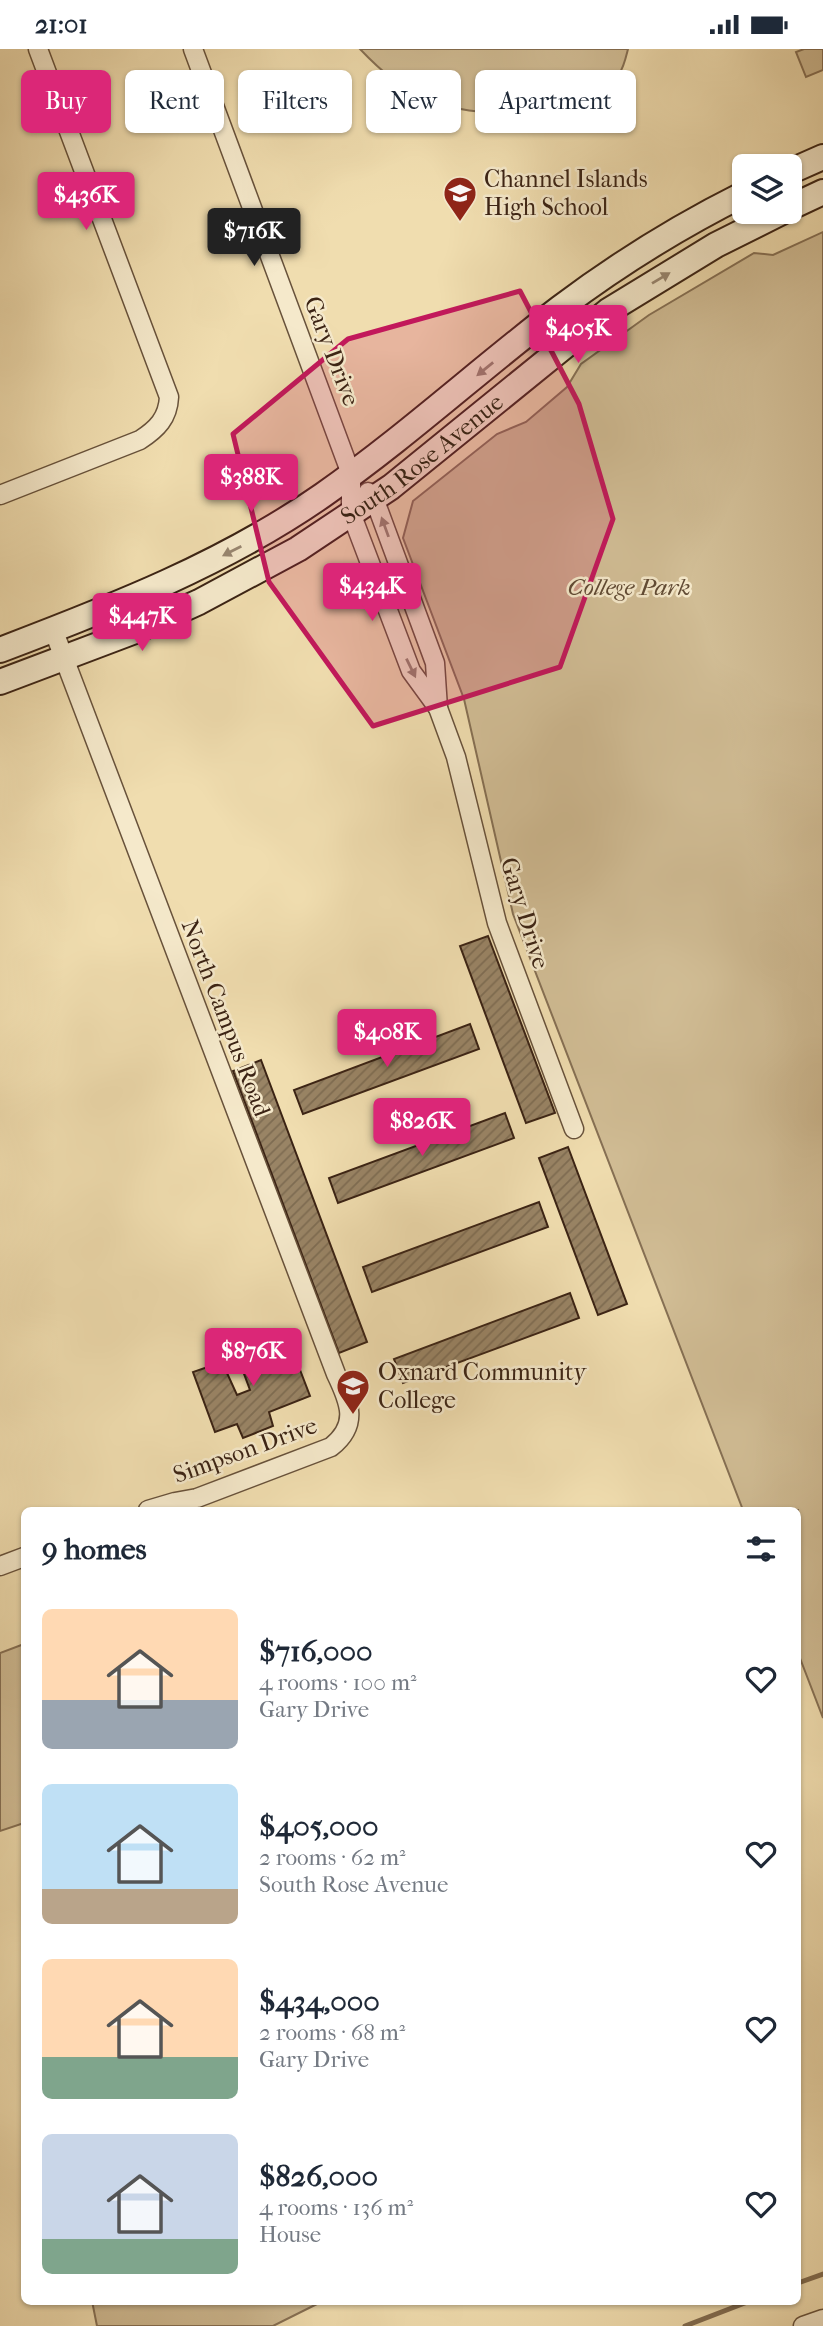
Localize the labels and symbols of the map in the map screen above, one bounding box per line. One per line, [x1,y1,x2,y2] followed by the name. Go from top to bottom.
[484,165,648,221] place label: Channel Islands High School
[37,173,135,232] pin: $436K
[441,174,479,223] school or university icon: Channel Islands High School
[205,209,303,268] pin: $716K
[652,272,671,284] one-way arrow
[298,292,366,410] street label: Gary Drive
[529,305,627,365] pin: $405K
[476,361,493,376] one-way arrow
[335,388,509,531] street label: South Rose Avenue
[202,455,300,514] pin: $388K
[379,516,390,537] one-way arrow
[222,546,242,557] one-way arrow
[323,563,421,623] pin: $434K
[567,573,691,601] park label: College Park
[93,593,191,653] pin: $447K
[406,658,417,678] one-way arrow
[495,854,555,972] street label: Gary Drive
[176,916,277,1121] street label: North Campus Road
[338,1009,436,1069] pin: $408K
[373,1099,471,1158] pin: $826K
[204,1329,302,1388] pin: $876K
[378,1358,588,1414] place label: Oxnard Community College
[334,1367,372,1416] school or university icon: Oxnard Community College
[169,1411,321,1489] street label: Simpson Drive

